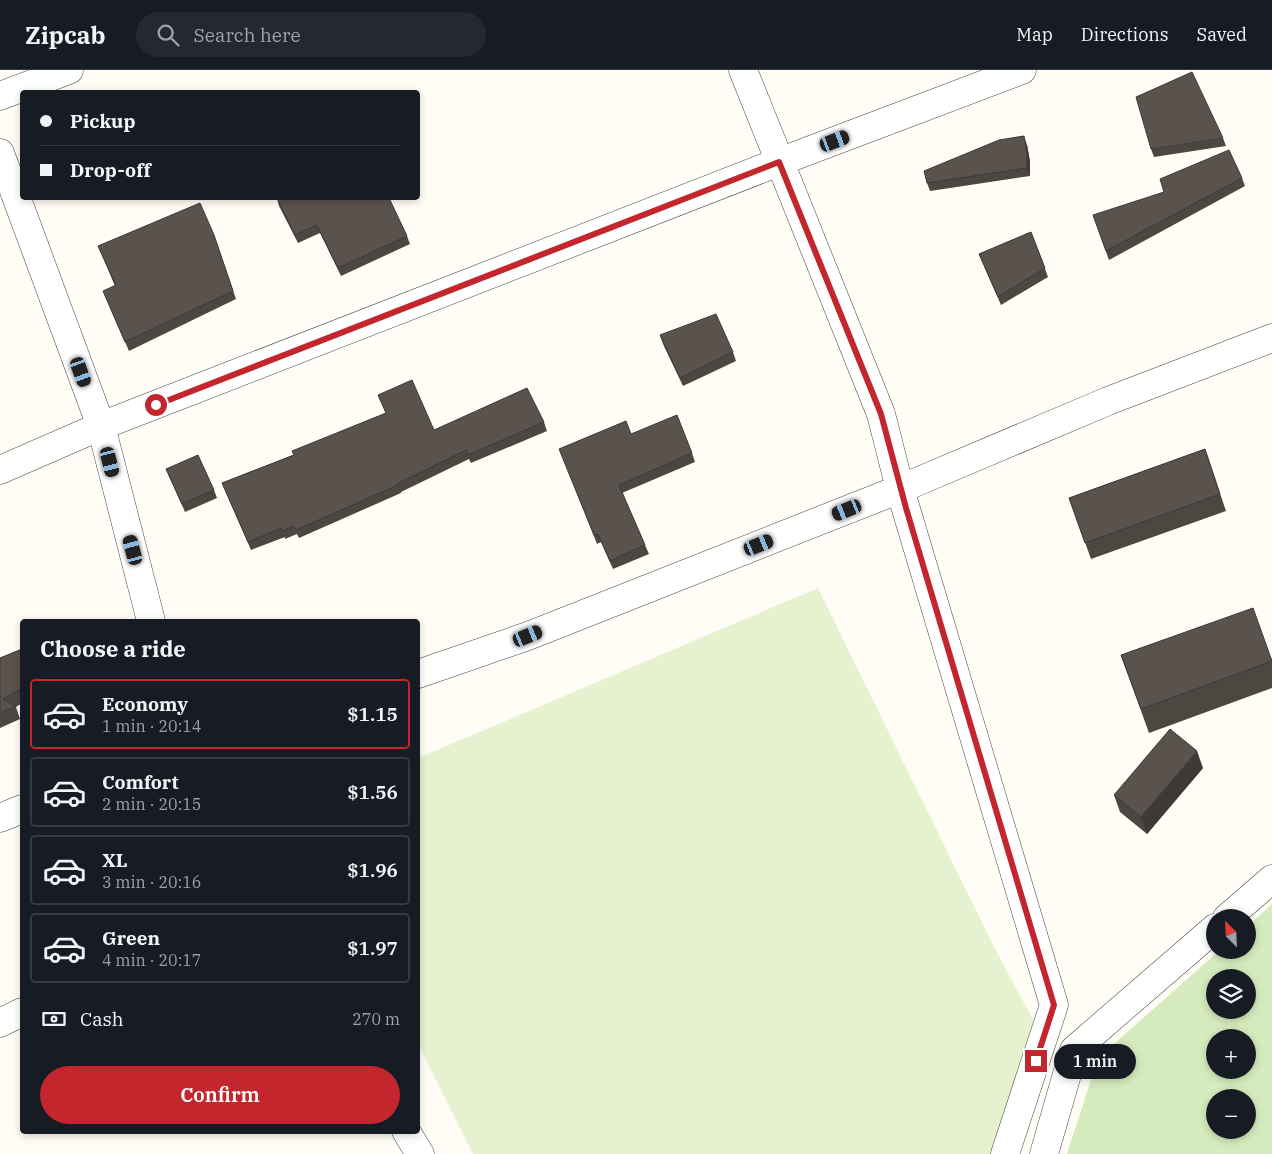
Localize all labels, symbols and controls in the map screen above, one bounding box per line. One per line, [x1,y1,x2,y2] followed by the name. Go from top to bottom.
[136,12,486,57] search box
[25,19,106,51] text: Zipcab
[154,21,182,49] icon: search
[194,23,301,47] text: Search here
[1016,23,1053,46] text: Map
[1081,23,1169,46] text: Directions
[1197,23,1247,46] text: Saved
[70,109,135,133] text: Pickup
[818,129,851,153] car
[70,158,151,182] text: Drop-off
[68,355,93,389] car
[145,394,167,416] route start
[99,446,120,478] car
[830,497,863,523] car
[742,532,775,558] car
[121,534,144,566] car
[511,623,544,649] car
[40,634,186,663] text: Choose a ride
[42,692,87,737] icon: car
[102,692,188,716] text: Economy
[347,702,398,726] text: $1.15
[102,716,201,736] text: 1 min · 20:14
[42,770,87,815] icon: car
[102,770,179,794] text: Comfort
[347,780,398,804] text: $1.56
[102,794,201,814] text: 2 min · 20:15
[42,848,87,893] icon: car
[102,848,128,872] text: XL
[347,858,398,882] text: $1.96
[102,872,201,892] text: 3 min · 20:16
[1206,909,1256,959] north arrow
[1206,909,1256,1139] map controls
[42,926,87,971] icon: car
[102,926,160,950] text: Green
[347,936,398,960] text: $1.97
[102,950,201,970] text: 4 min · 20:17
[1206,969,1256,1019] button: layers
[40,1005,68,1033] icon: cash
[80,1007,124,1031] text: Cash
[352,1009,400,1029] text: 270 m
[1206,1029,1256,1079] button: +
[1054,1044,1136,1078] callout: 1 min
[1025,1050,1047,1072] route end
[1073,1051,1117,1071] text: 1 min
[40,1066,400,1124] button: Confirm
[1206,1089,1256,1139] button: −

